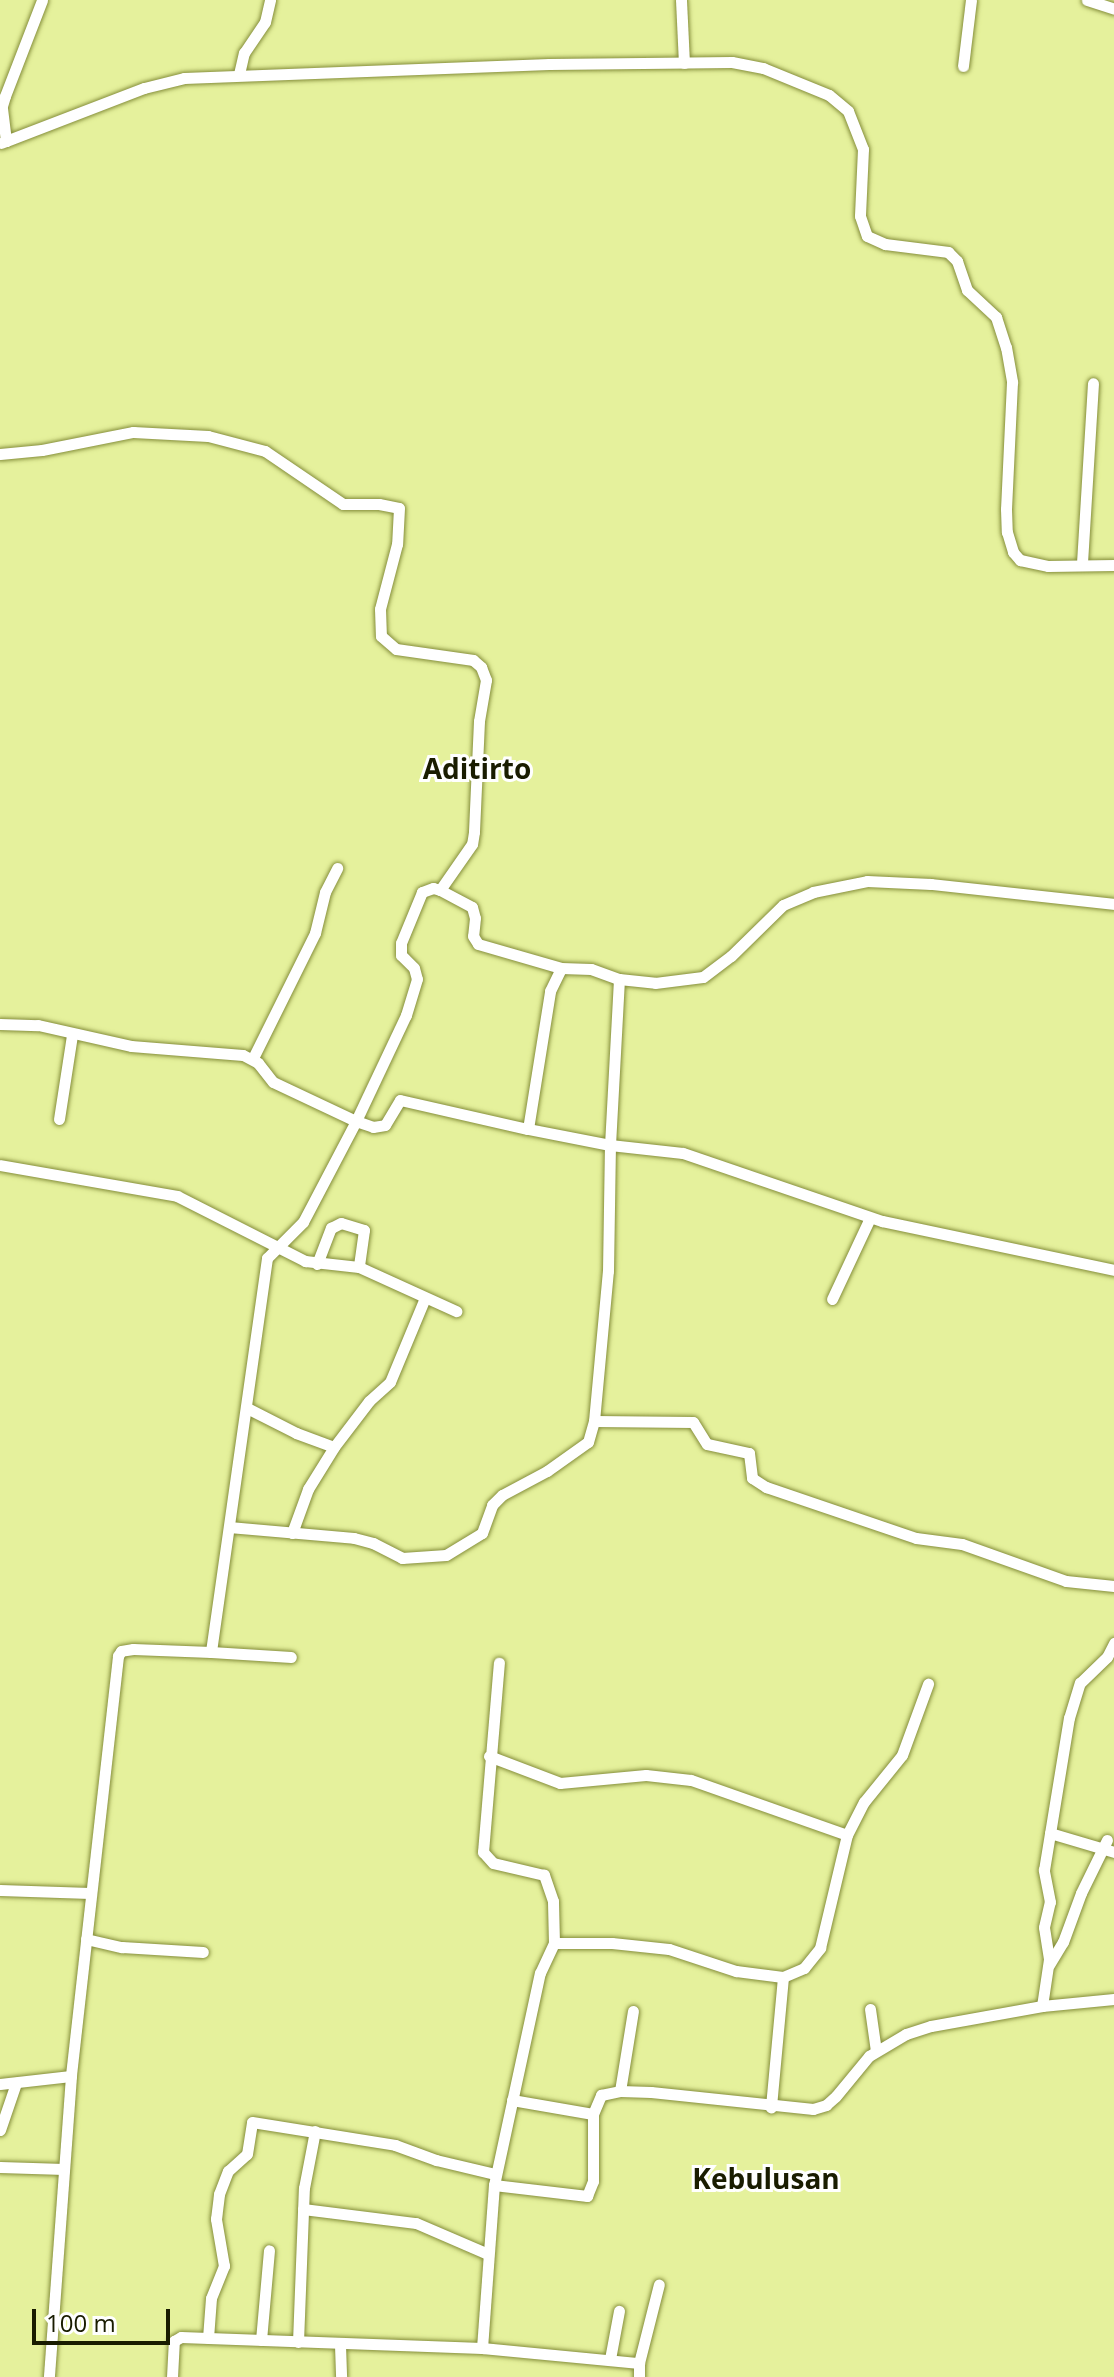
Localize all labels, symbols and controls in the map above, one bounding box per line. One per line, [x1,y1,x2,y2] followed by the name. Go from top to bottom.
[423,751,531,785] district label: Aditirto
[692,2161,840,2195] district label: Kebulusan
[36,2293,174,2343] scale bar
[46,2306,116,2339] text: 100 m

